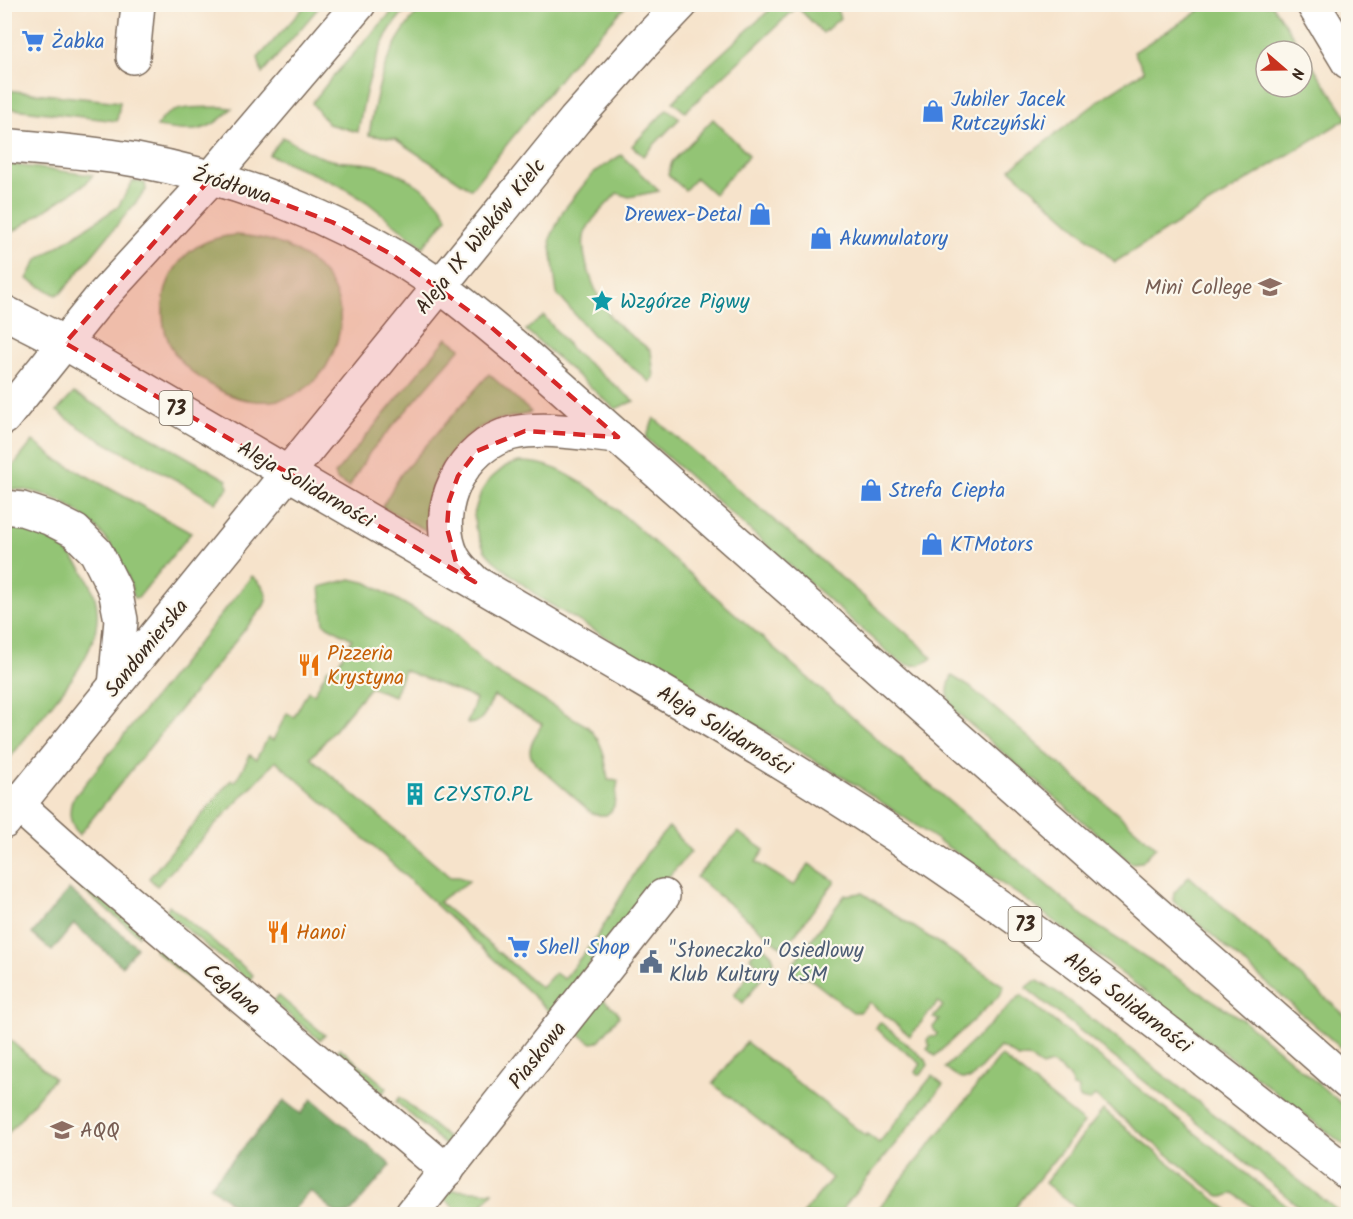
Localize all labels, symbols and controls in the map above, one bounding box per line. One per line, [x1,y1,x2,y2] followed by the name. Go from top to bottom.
[51,26,105,59] place label: Żabka
[20,28,46,54] supermarket icon: Żabka
[1254,39,1314,99] north arrow
[1283,65,1310,83] text: N
[951,84,1065,141] place label: Jubiler Jacek Rutczyński
[920,98,946,124] shop icon: Jubiler Jacek Rutczyński
[408,152,555,322] street label: Aleja IX Wieków Kielc
[188,159,275,214] street label: Źródłowa
[624,199,742,232] place label: Drewex-Detal
[747,201,773,227] shop icon: Drewex-Detal
[839,223,948,256] place label: Akumulatory
[808,225,834,251] shop icon: Akumulatory
[1145,272,1253,305] place label: Mini College
[1257,274,1283,300] school or university icon: Mini College
[620,286,750,319] place label: Wzgórze Pigwy
[589,288,615,314] place icon: Wzgórze Pigwy
[160,391,192,425] road number: 73
[231,433,381,538] street label: Aleja Solidarności
[889,475,1005,508] place label: Strefa Ciepła
[858,477,884,503] shop icon: Strefa Ciepła
[950,529,1033,562] place label: KTMotors
[919,531,945,557] shop icon: KTMotors
[97,592,197,706] street label: Sandomierska
[327,638,404,695] place label: Pizzeria Krystyna
[296,652,322,678] restaurant icon: Pizzeria Krystyna
[650,678,799,785] street label: Aleja Solidarności
[433,779,534,812] place label: CZYSTO.PL
[402,781,428,807] building icon: CZYSTO.PL
[1008,907,1042,941] road number: 73
[296,917,347,950] place label: Hanoi
[265,919,291,945] restaurant icon: Hanoi
[537,932,630,965] place label: Shell Shop
[506,934,532,960] supermarket icon: Shell Shop
[669,935,864,992] place label: "Słoneczko" Osiedlowy Klub Kultury KSM
[1056,944,1199,1063] street label: Aleja Solidarności
[638,949,664,975] public building icon: "Słoneczko" Osiedlowy Klub Kultury KSM
[194,956,268,1025] street label: Ceglana
[501,1015,575,1097] street label: Piaskowa
[80,1115,120,1148] place label: AQQ
[49,1117,75,1143] school or university icon: AQQ

